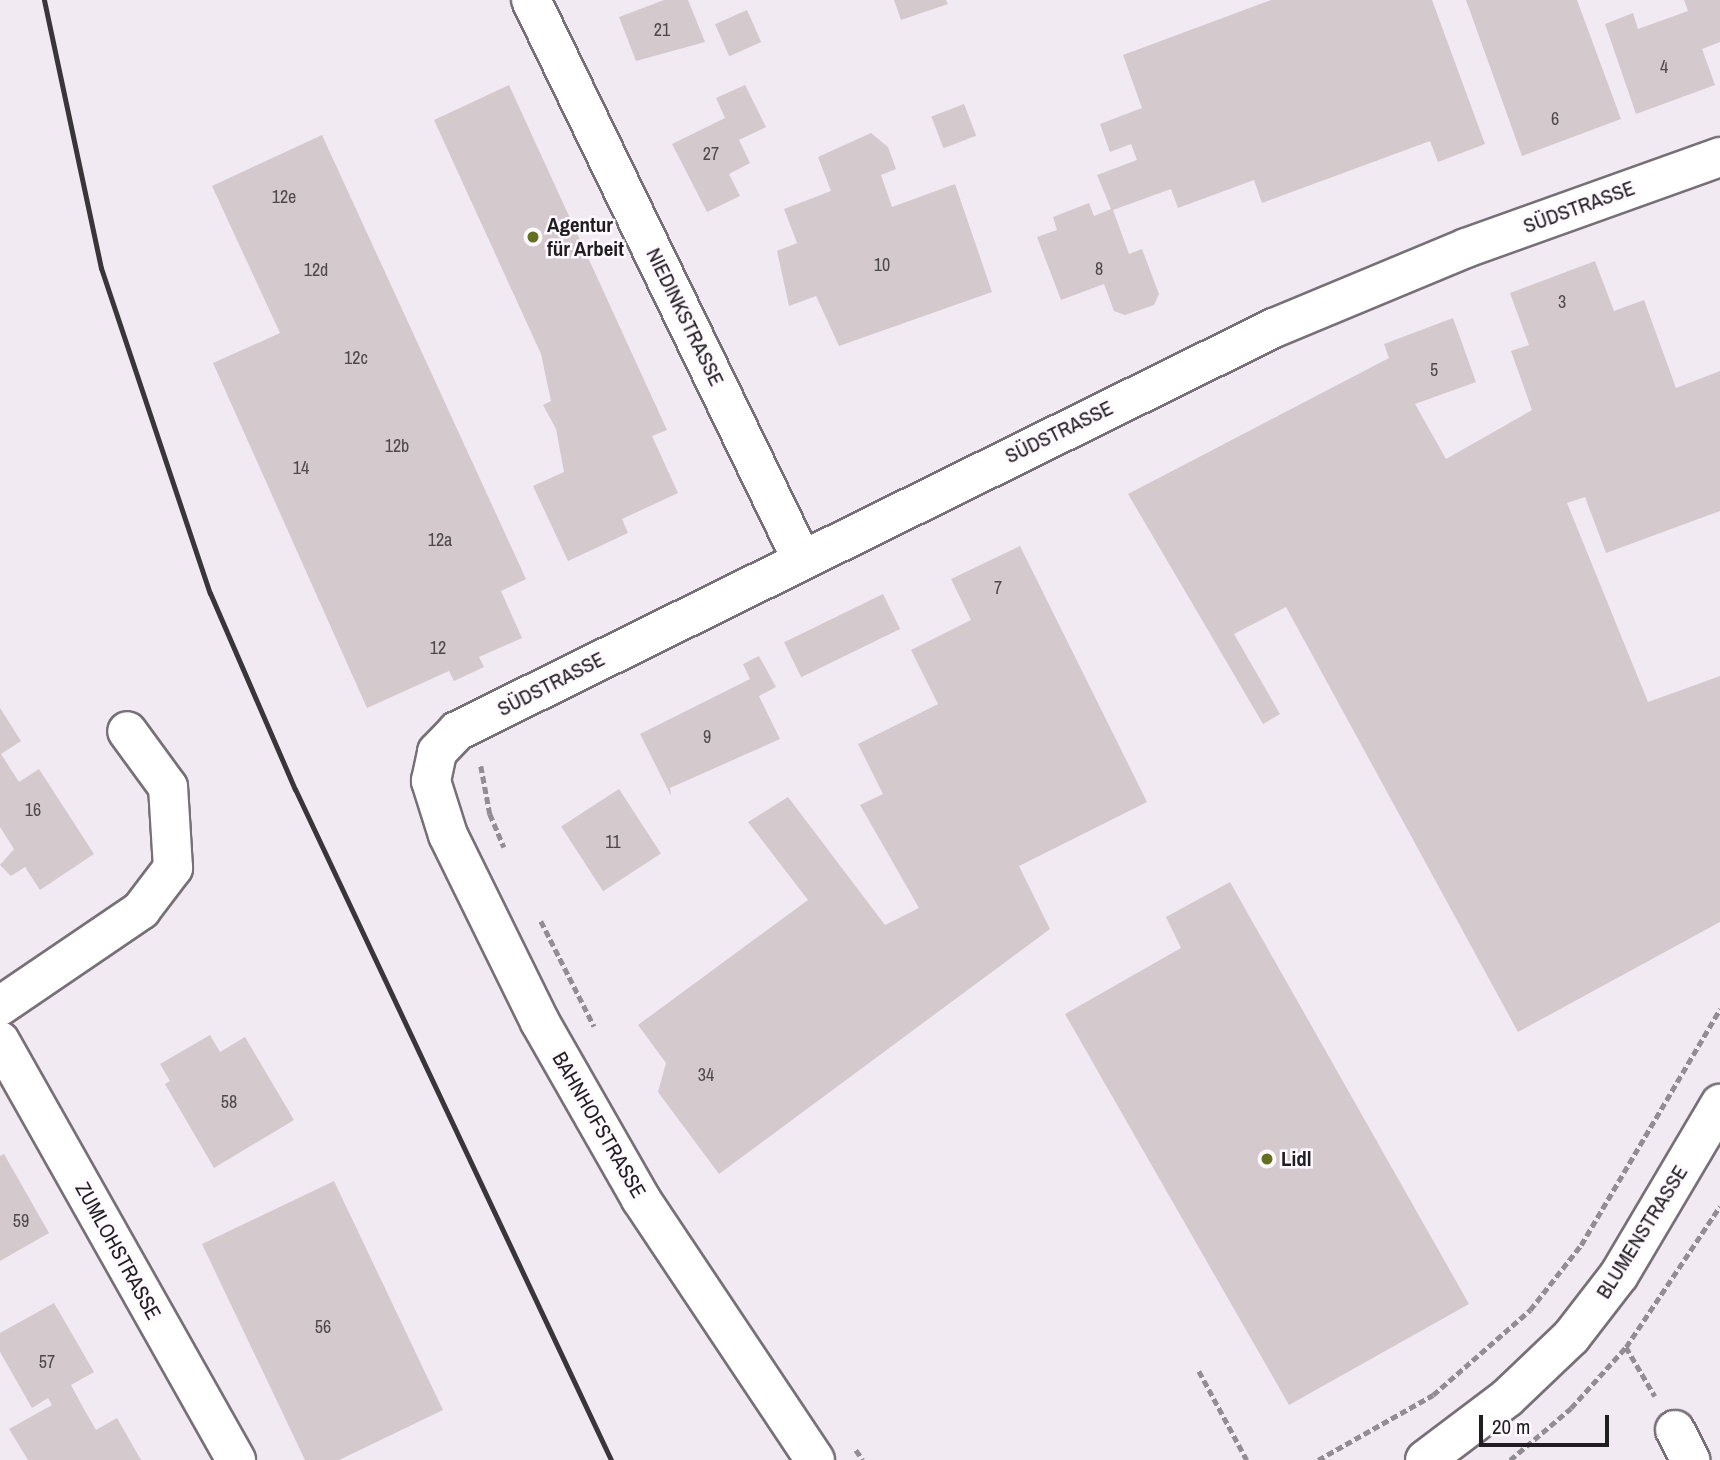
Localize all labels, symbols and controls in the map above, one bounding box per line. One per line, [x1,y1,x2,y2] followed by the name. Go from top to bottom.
[654,19,670,41] house number: 21
[1660,56,1668,78] house number: 4
[1551,108,1559,130] house number: 6
[703,143,719,165] house number: 27
[1520,175,1638,239] street label: SÜDSTRASSE
[272,186,296,208] house number: 12e
[547,212,624,262] place label: Agentur für Arbeit
[525,229,541,245] marker: Agentur für Arbeit
[641,244,729,390] street label: NIEDINKSTRASSE
[874,254,890,276] house number: 10
[1095,258,1103,280] house number: 8
[304,259,328,281] house number: 12d
[1558,291,1566,313] house number: 3
[344,347,368,369] house number: 12c
[1430,359,1438,381] house number: 5
[1001,395,1117,469] street label: SÜDSTRASSE
[385,435,409,457] house number: 12b
[293,457,309,479] house number: 14
[428,529,452,551] house number: 12a
[994,577,1002,599] house number: 7
[430,637,446,659] house number: 12
[493,646,609,722] street label: SÜDSTRASSE
[703,726,711,748] house number: 9
[25,799,41,821] house number: 16
[605,831,621,853] house number: 11
[547,1047,651,1203] street label: BAHNHOFSTRASSE
[698,1064,714,1086] house number: 34
[221,1091,237,1113] house number: 58
[1281,1146,1312,1172] place label: Lidl
[1259,1151,1275,1167] marker: Lidl
[1591,1161,1693,1303] street label: BLUMENSTRASSE
[70,1178,166,1324] street label: ZUMLOHSTRASSE
[13,1210,29,1232] house number: 59
[315,1316,331,1338] house number: 56
[39,1351,55,1373] house number: 57
[1482,1400,1612,1444] scale bar
[1492,1412,1530,1441] text: 20 m

